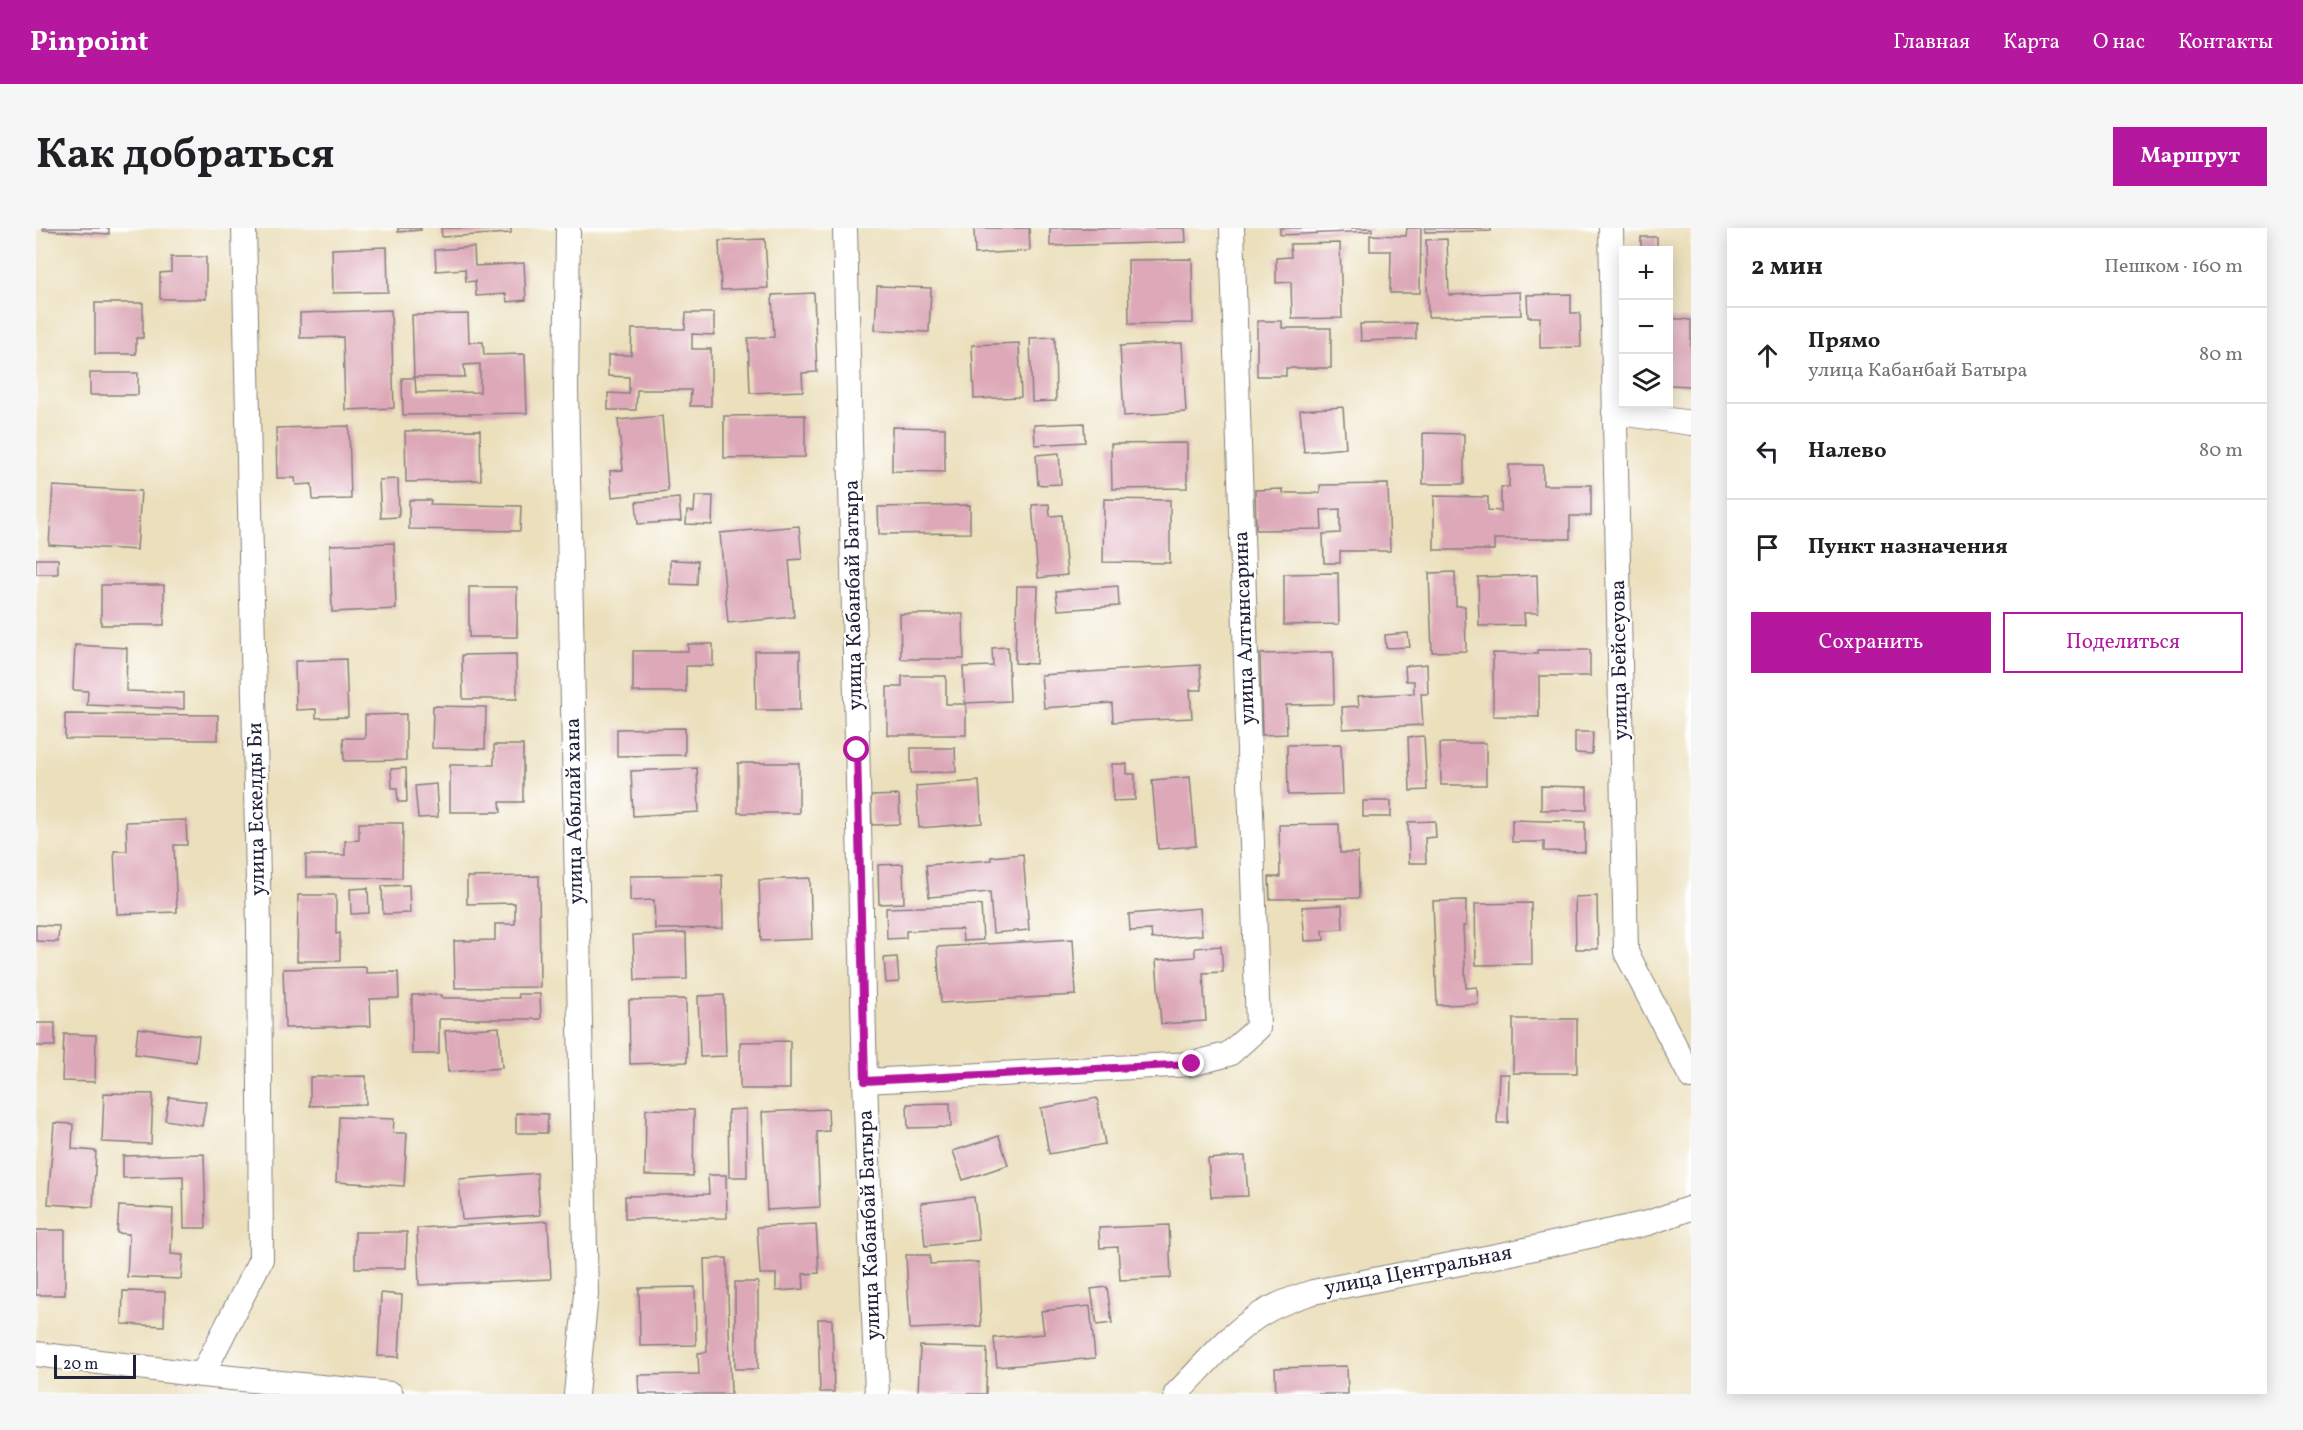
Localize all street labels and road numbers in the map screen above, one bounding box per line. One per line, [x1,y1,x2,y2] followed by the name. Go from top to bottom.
[837,479,871,711] street label: улица Кабанбай Батыра
[1227,530,1263,726] street label: улица Алтынсарина
[1604,579,1636,741] street label: улица Бейсеуова
[559,717,591,905] street label: улица Абылай хана
[241,722,273,896] street label: улица Ескелды Би
[851,1109,889,1341] street label: улица Кабанбай Батыра
[1322,1239,1514,1303] street label: улица Центральная

